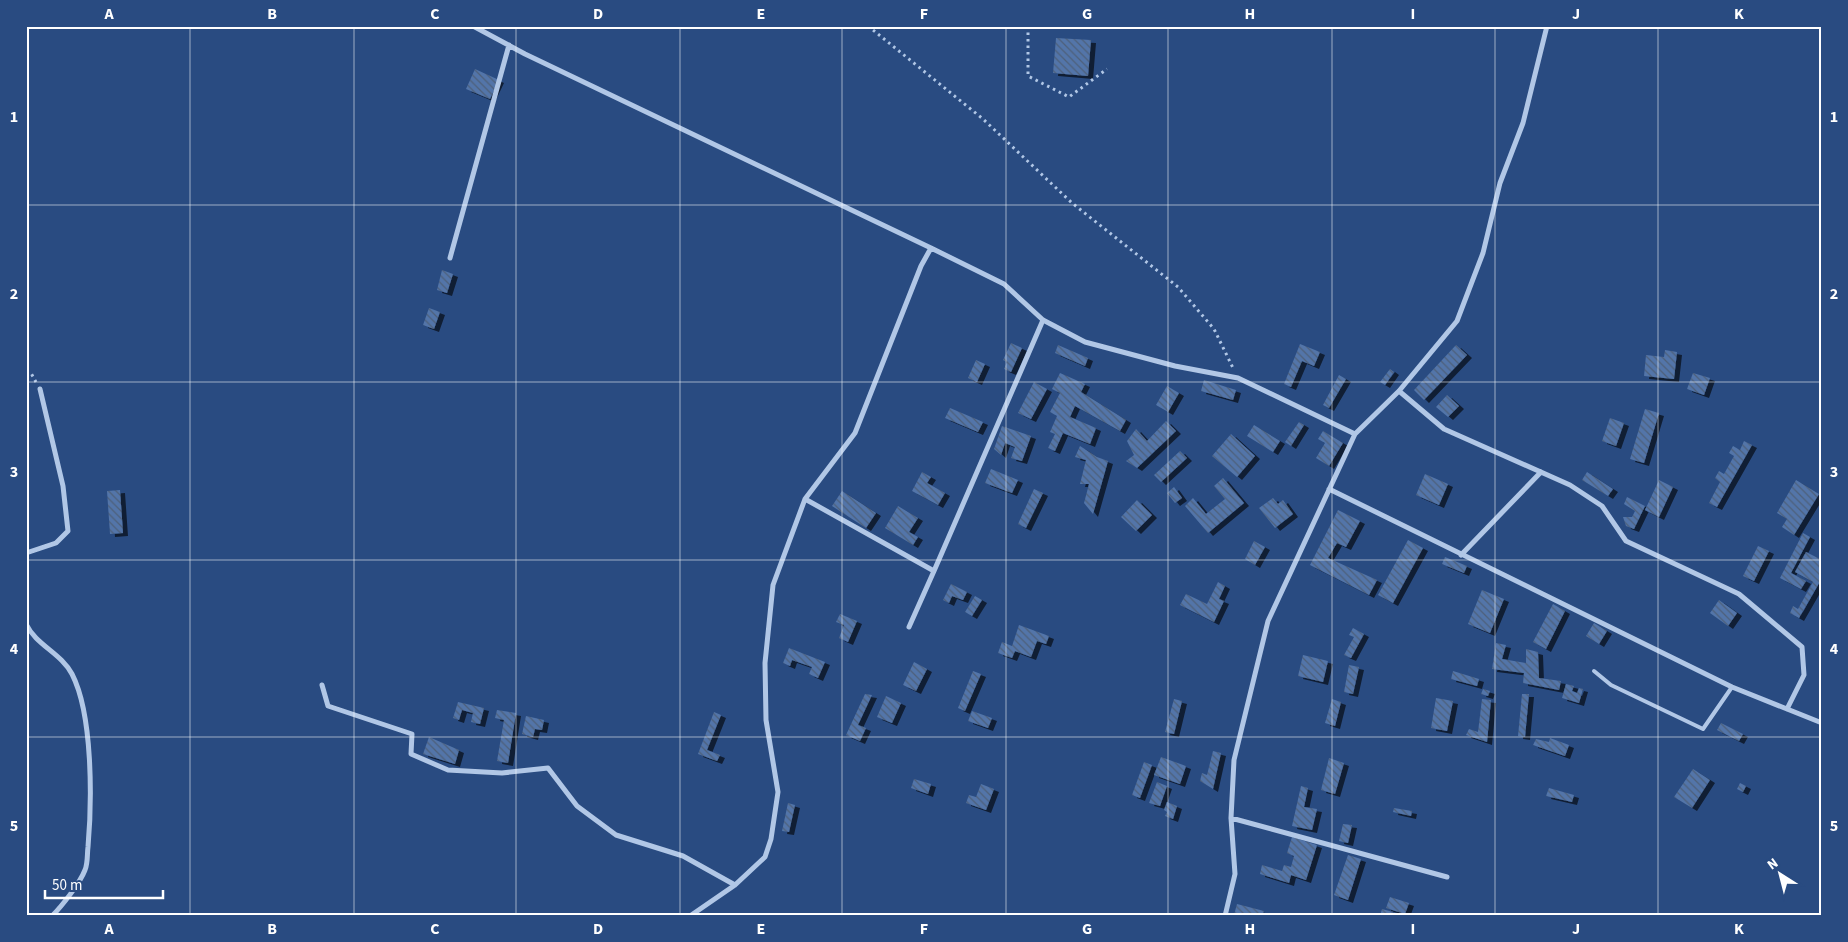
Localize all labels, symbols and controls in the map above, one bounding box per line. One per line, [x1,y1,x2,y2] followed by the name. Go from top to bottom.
[103,3,114,25] text: A
[267,3,277,25] text: B
[430,3,440,25] text: C
[593,3,603,25] text: D
[757,3,765,25] text: E
[920,3,928,25] text: F
[1082,3,1092,25] text: G
[1245,3,1255,25] text: H
[1411,3,1415,25] text: I
[1572,3,1580,25] text: J
[1734,3,1744,25] text: K
[10,106,18,128] text: 1
[1830,106,1838,128] text: 1
[10,283,18,305] text: 2
[1830,283,1838,305] text: 2
[10,461,18,483] text: 3
[1830,461,1838,483] text: 3
[10,638,19,660] text: 4
[1830,638,1839,660] text: 4
[10,815,18,837] text: 5
[1830,815,1838,837] text: 5
[1756,850,1806,900] north arrow
[1763,853,1783,875] text: N
[45,867,162,899] scale bar
[52,875,82,896] text: 50 m
[103,918,114,940] text: A
[267,918,277,940] text: B
[430,918,440,940] text: C
[593,918,603,940] text: D
[757,918,765,940] text: E
[920,918,928,940] text: F
[1082,918,1092,940] text: G
[1245,918,1255,940] text: H
[1411,918,1415,940] text: I
[1572,918,1580,940] text: J
[1734,918,1744,940] text: K

